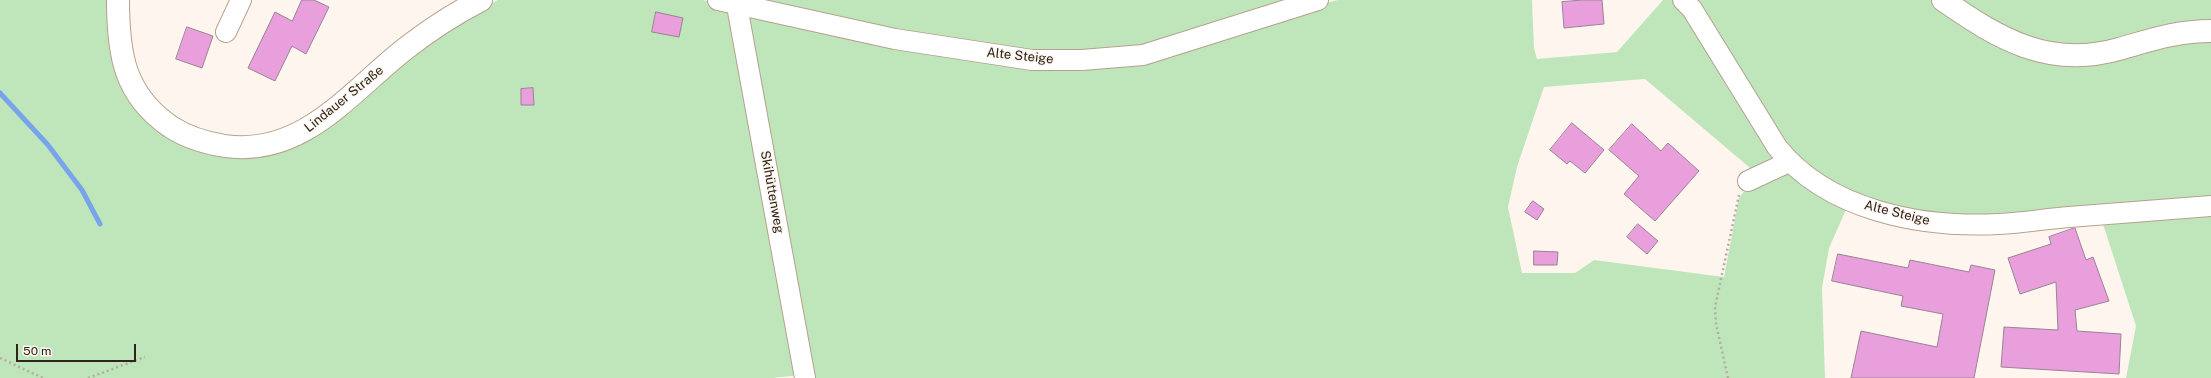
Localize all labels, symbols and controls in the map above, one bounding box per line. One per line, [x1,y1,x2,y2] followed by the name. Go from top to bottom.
[986,45,1054,67] street label: Alte Steige
[301,62,387,136] street label: Lindauer Straße
[757,149,787,235] street label: Skihüttenweg
[1863,197,1931,229] street label: Alte Steige
[18,336,138,362] scale bar
[23,344,51,358] text: 50 m

